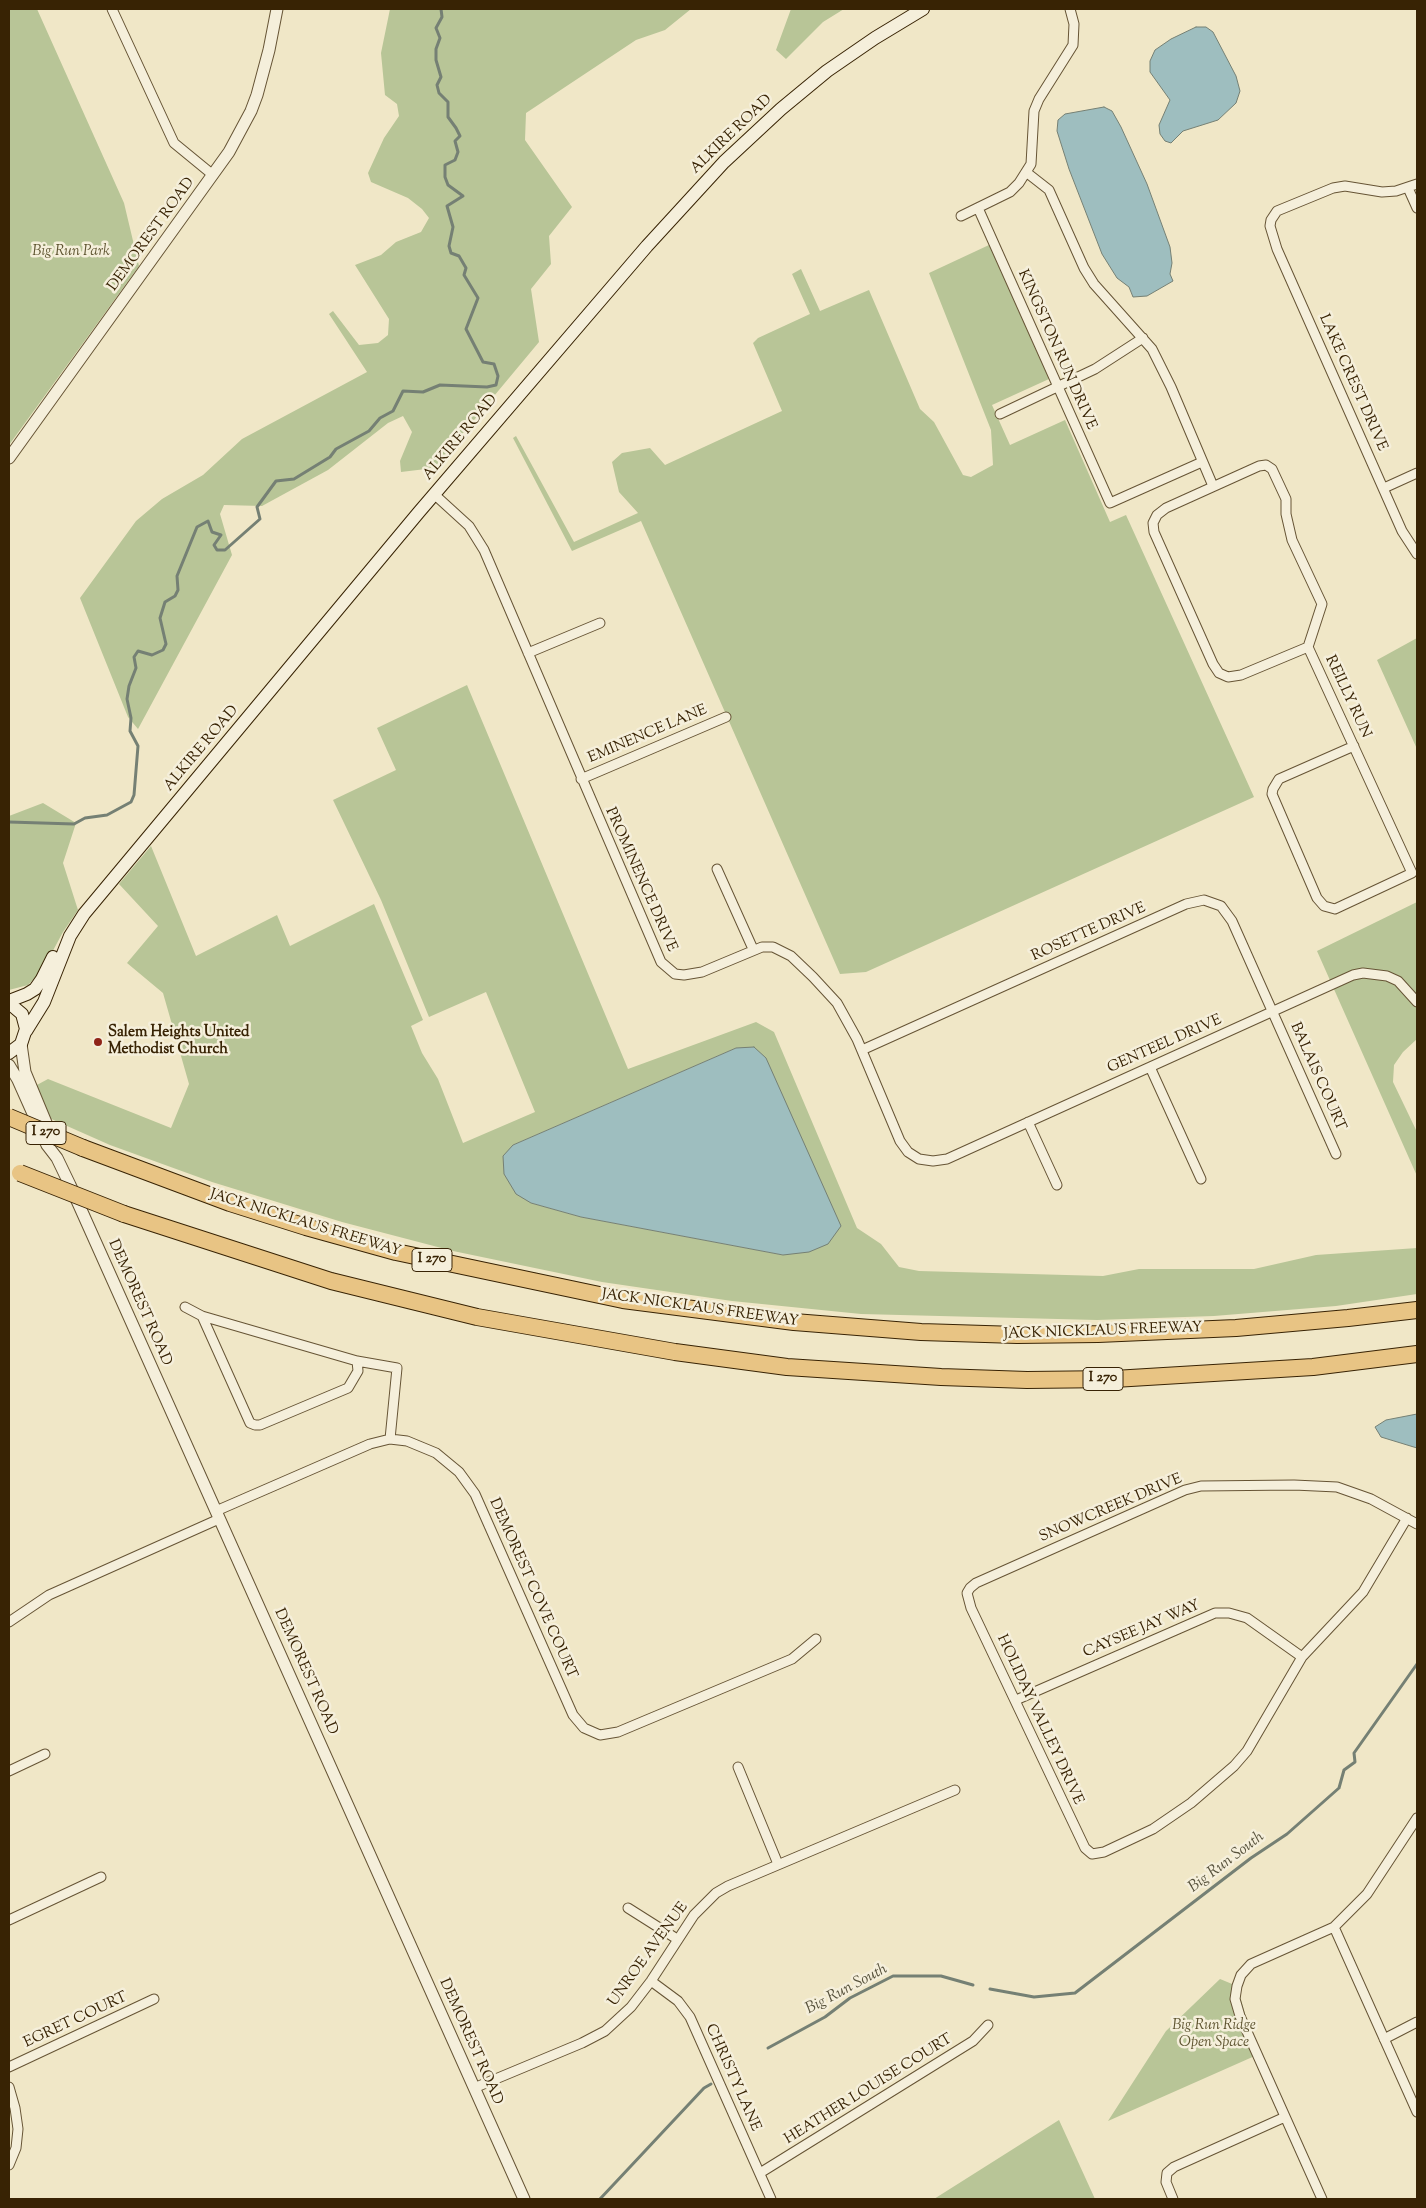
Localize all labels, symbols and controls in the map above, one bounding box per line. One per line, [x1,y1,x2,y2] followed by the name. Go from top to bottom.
[687,92,777,178] street label: ALKIRE ROAD
[105,175,199,295] street label: DEMOREST ROAD
[32,243,110,261] park label: Big Run Park
[1013,267,1099,433] street label: KINGSTON RUN DRIVE
[1314,312,1390,454] street label: LAKE CREST DRIVE
[420,391,502,485] street label: ALKIRE ROAD
[1320,653,1374,741] street label: REILLY RUN
[161,702,243,796] street label: ALKIRE ROAD
[586,702,710,768] street label: EMINENCE LANE
[600,805,680,955] street label: PROMINENCE DRIVE
[1029,900,1149,966] street label: ROSETTE DRIVE
[1105,1012,1225,1078] street label: GENTEEL DRIVE
[1285,1020,1349,1134] street label: BALAIS COURT
[108,1024,250,1059] place label: Salem Heights United Methodist Church
[92,1036,104,1048] marker: Salem Heights United Methodist Church
[26,1122,66,1144] road number: I 270
[207,1186,403,1262] street label: JACK NICKLAUS FREEWAY
[103,1237,175,1369] street label: DEMOREST ROAD
[412,1248,452,1272] road number: I 270
[600,1286,800,1332] street label: JACK NICKLAUS FREEWAY
[1003,1320,1203,1344] street label: JACK NICKLAUS FREEWAY
[1083,1368,1123,1390] road number: I 270
[1037,1471,1185,1547] street label: SNOWCREEK DRIVE
[484,1496,580,1682] street label: DEMOREST COVE COURT
[1081,1597,1203,1663] street label: CAYSEE JAY WAY
[269,1606,341,1738] street label: DEMOREST ROAD
[992,1632,1086,1808] street label: HOLIDAY VALLEY DRIVE
[1185,1828,1269,1898] water label: Big Run South
[605,1900,693,2010] street label: UNROE AVENUE
[803,1960,891,2020] water label: Big Run South
[434,1976,506,2108] street label: DEMOREST ROAD
[21,1989,131,2053] street label: EGRET COURT
[1172,2017,1256,2052] park label: Big Run Ridge Open Space
[700,2022,764,2134] street label: CHRISTY LANE
[782,2031,956,2149] street label: HEATHER LOUISE COURT

